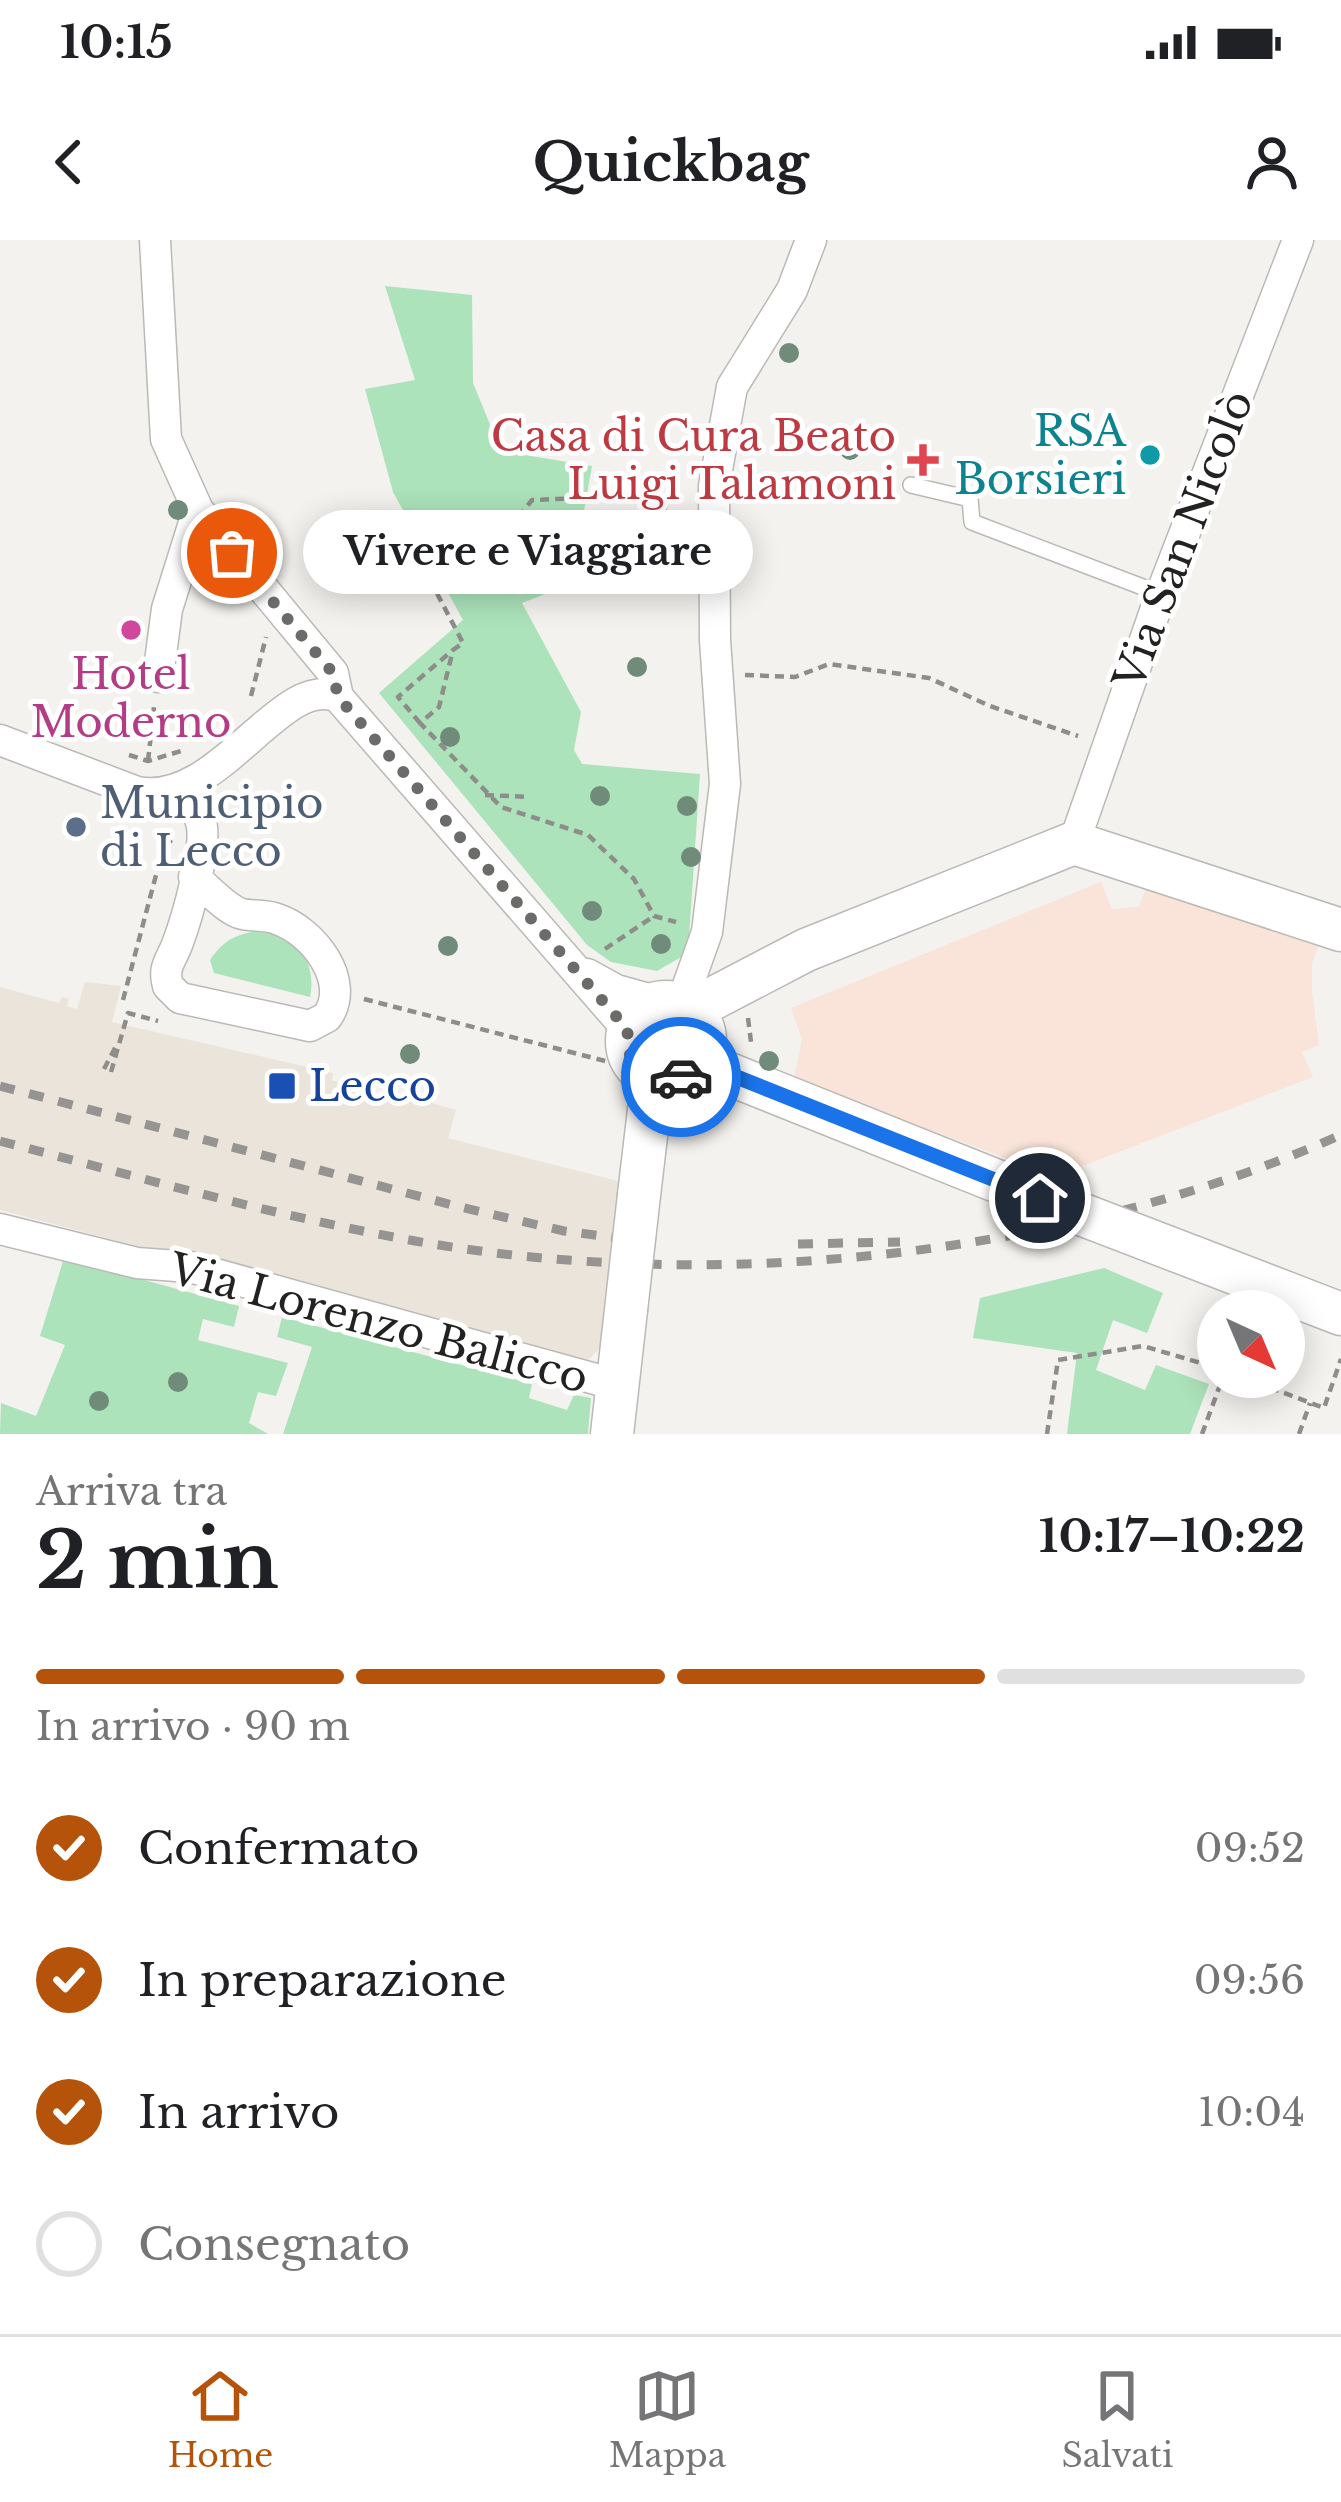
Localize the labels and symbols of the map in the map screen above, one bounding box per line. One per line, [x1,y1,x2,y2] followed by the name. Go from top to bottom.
[1102,383,1264,698] street label: Via San Nicolò
[954,405,1127,505] place label: RSA Borsieri
[491,410,896,510] place label: Casa di Cura Beato Luigi Talamoni
[1137,442,1163,468] marker: RSA Borsieri
[907,444,939,476] marker: Casa di Cura Beato Luigi Talamoni
[181,502,283,604] pin
[304,511,754,595] callout: Vivere e Viaggiare
[118,617,144,643] marker: Hotel Moderno
[31,648,231,748] place label: Hotel Moderno
[100,777,323,877] place label: Municipio di Lecco
[63,814,89,840] marker: Municipio di Lecco
[621,1017,741,1137] courier
[309,1060,436,1112] place label: Lecco
[266,1070,298,1102] marker: Lecco
[989,1147,1091,1249] pin
[163,1242,594,1404] street label: Via Lorenzo Balicco
[1197,1290,1305,1398] north arrow

